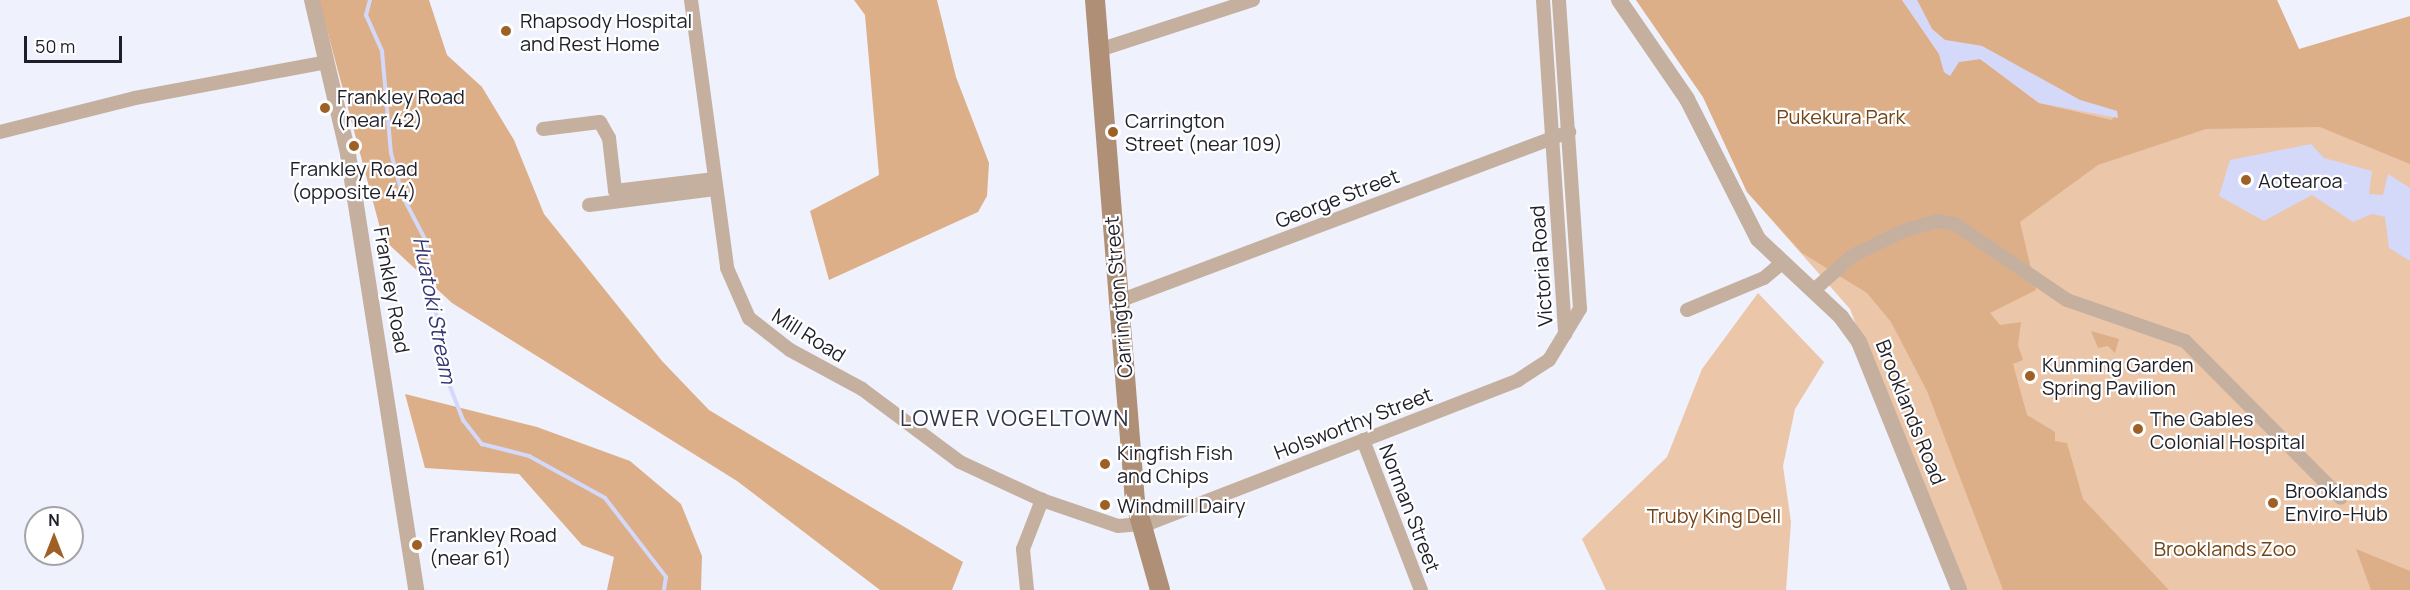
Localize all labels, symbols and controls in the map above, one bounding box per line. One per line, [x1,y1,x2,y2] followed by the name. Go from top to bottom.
[520,8,692,55] place label: Rhapsody Hospital and Rest Home
[497,22,515,40] marker: Rhapsody Hospital and Rest Home
[27,24,124,62] scale bar
[35,34,75,58] text: 50 m
[337,84,465,131] place label: Frankley Road (near 42)
[318,101,332,115] marker: Frankley Road (near 42)
[1777,104,1905,128] park label: Pukekura Park
[1125,108,1283,155] place label: Carrington Street (near 109)
[1106,125,1120,139] marker: Carrington Street (near 109)
[347,139,361,153] marker: Frankley Road (opposite 44)
[290,156,418,203] place label: Frankley Road (opposite 44)
[1272,163,1402,233] street label: George Street
[2258,168,2343,192] place label: Aotearoa
[2239,173,2253,187] marker: Aotearoa
[1525,205,1557,327] street label: Victoria Road
[1099,215,1137,379] street label: Carrington Street
[369,225,415,355] street label: Frankley Road
[408,235,462,385] water label: Huatoki Stream
[768,303,850,367] street label: Mill Road
[1871,336,1951,488] street label: Brooklands Road
[2042,352,2194,399] place label: Kunming Garden Spring Pavilion
[2023,369,2037,383] marker: Kunming Garden Spring Pavilion
[1271,382,1435,464] street label: Holsworthy Street
[900,406,1130,432] district label: LOWER VOGELTOWN
[2150,406,2305,453] place label: The Gables Colonial Hospital
[2131,422,2145,436] marker: The Gables Colonial Hospital
[1117,440,1233,487] place label: Kingfish Fish and Chips
[1375,440,1445,576] street label: Norman Street
[1098,457,1112,471] marker: Kingfish Fish and Chips
[2285,479,2388,526] place label: Brooklands Enviro-Hub
[1117,493,1245,517] place label: Windmill Dairy
[2266,496,2280,510] marker: Brooklands Enviro-Hub
[1098,498,1112,512] marker: Windmill Dairy
[1647,503,1781,527] park label: Truby King Dell
[24,506,84,566] north arrow
[48,509,60,531] text: N
[429,522,557,569] place label: Frankley Road (near 61)
[2154,536,2296,560] park label: Brooklands Zoo
[410,538,424,552] marker: Frankley Road (near 61)

